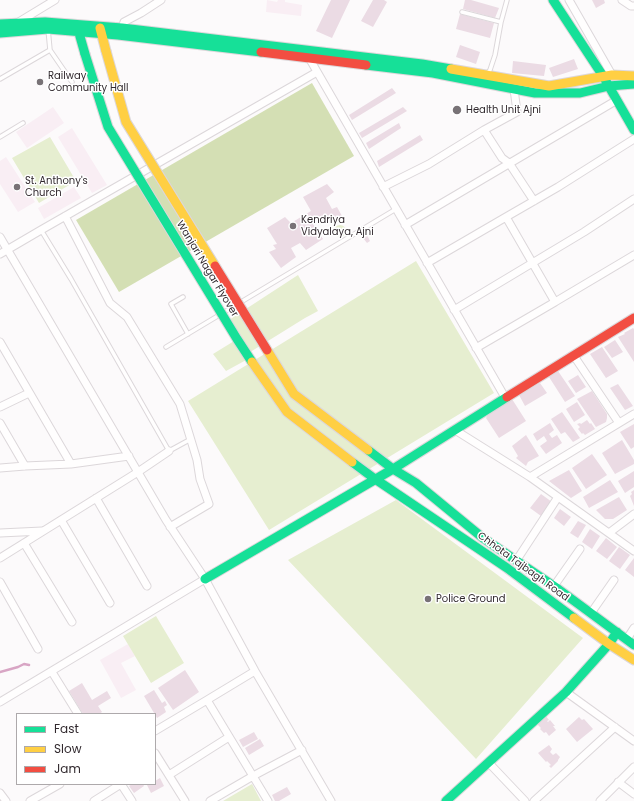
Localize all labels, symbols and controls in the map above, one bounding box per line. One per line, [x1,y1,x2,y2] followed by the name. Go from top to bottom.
[48,70,129,94] place label: Railway Community Hall
[35,77,45,87] marker: Railway Community Hall
[451,104,463,116] marker: Health Unit Ajni
[466,104,541,116] place label: Health Unit Ajni
[25,175,88,198] place label: St. Anthony's Church
[12,182,22,192] marker: St. Anthony's Church
[301,214,374,238] place label: Kendriya Vidyalaya, Ajni
[174,219,240,319] street label: Wanjari Nagar Flyover
[288,221,298,231] marker: Kendriya Vidyalaya, Ajni
[475,530,571,604] street label: Chhota Tajbagh Road
[436,593,506,605] place label: Police Ground
[423,594,433,604] marker: Police Ground
[16,713,156,785] legend
[54,720,79,737] text: Fast
[54,740,82,757] text: Slow
[54,760,81,777] text: Jam

